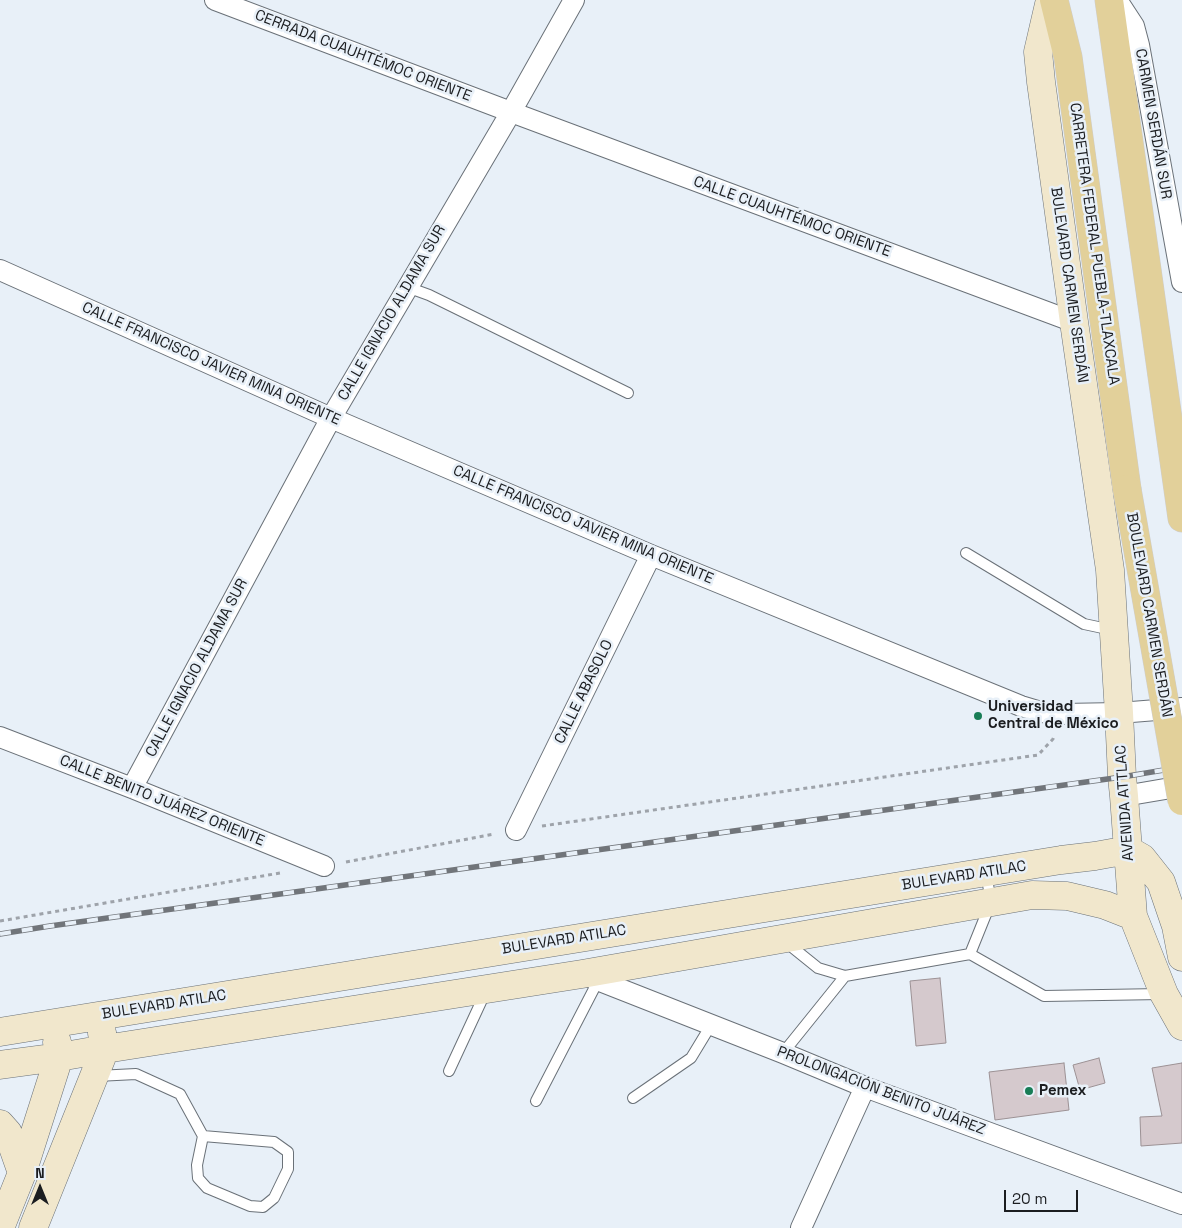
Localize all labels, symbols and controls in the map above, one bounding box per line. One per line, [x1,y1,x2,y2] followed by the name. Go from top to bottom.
[252,6,474,106] street label: CERRADA CUAUHTÉMOC ORIENTE
[1131,47,1175,201] street label: CARMEN SERDÁN SUR
[1065,102,1123,386] street label: CARRETERA FEDERAL PUEBLA-TLAXCALA
[691,173,893,261] street label: CALLE CUAUHTÉMOC ORIENTE
[1046,186,1092,384] street label: BULEVARD CARMEN SERDÁN
[334,222,450,404] street label: CALLE IGNACIO ALDAMA SUR
[79,299,343,429] street label: CALLE FRANCISCO JAVIER MINA ORIENTE
[450,462,716,588] street label: CALLE FRANCISCO JAVIER MINA ORIENTE
[1122,511,1176,719] street label: BOULEVARD CARMEN SERDÁN
[142,576,252,760] street label: CALLE IGNACIO ALDAMA SUR
[551,637,617,747] street label: CALLE ABASOLO
[988,698,1119,733] place label: Universidad Central de México
[972,710,984,722] marker: Universidad Central de México
[1112,744,1138,862] street label: AVENIDA ATTLAC
[57,752,267,850] street label: CALLE BENITO JUÁREZ ORIENTE
[901,857,1027,895] street label: BULEVARD ATILAC
[501,921,627,959] street label: BULEVARD ATILAC
[101,986,227,1024] street label: BULEVARD ATILAC
[774,1043,988,1139] street label: PROLONGACIÓN BENITO JUÁREZ
[1039,1082,1086,1100] place label: Pemex
[1023,1085,1035,1097] marker: Pemex
[15,1163,65,1213] north arrow
[35,1164,45,1182] text: N
[1007,1180,1081,1212] scale bar
[1012,1189,1047,1208] text: 20 m

